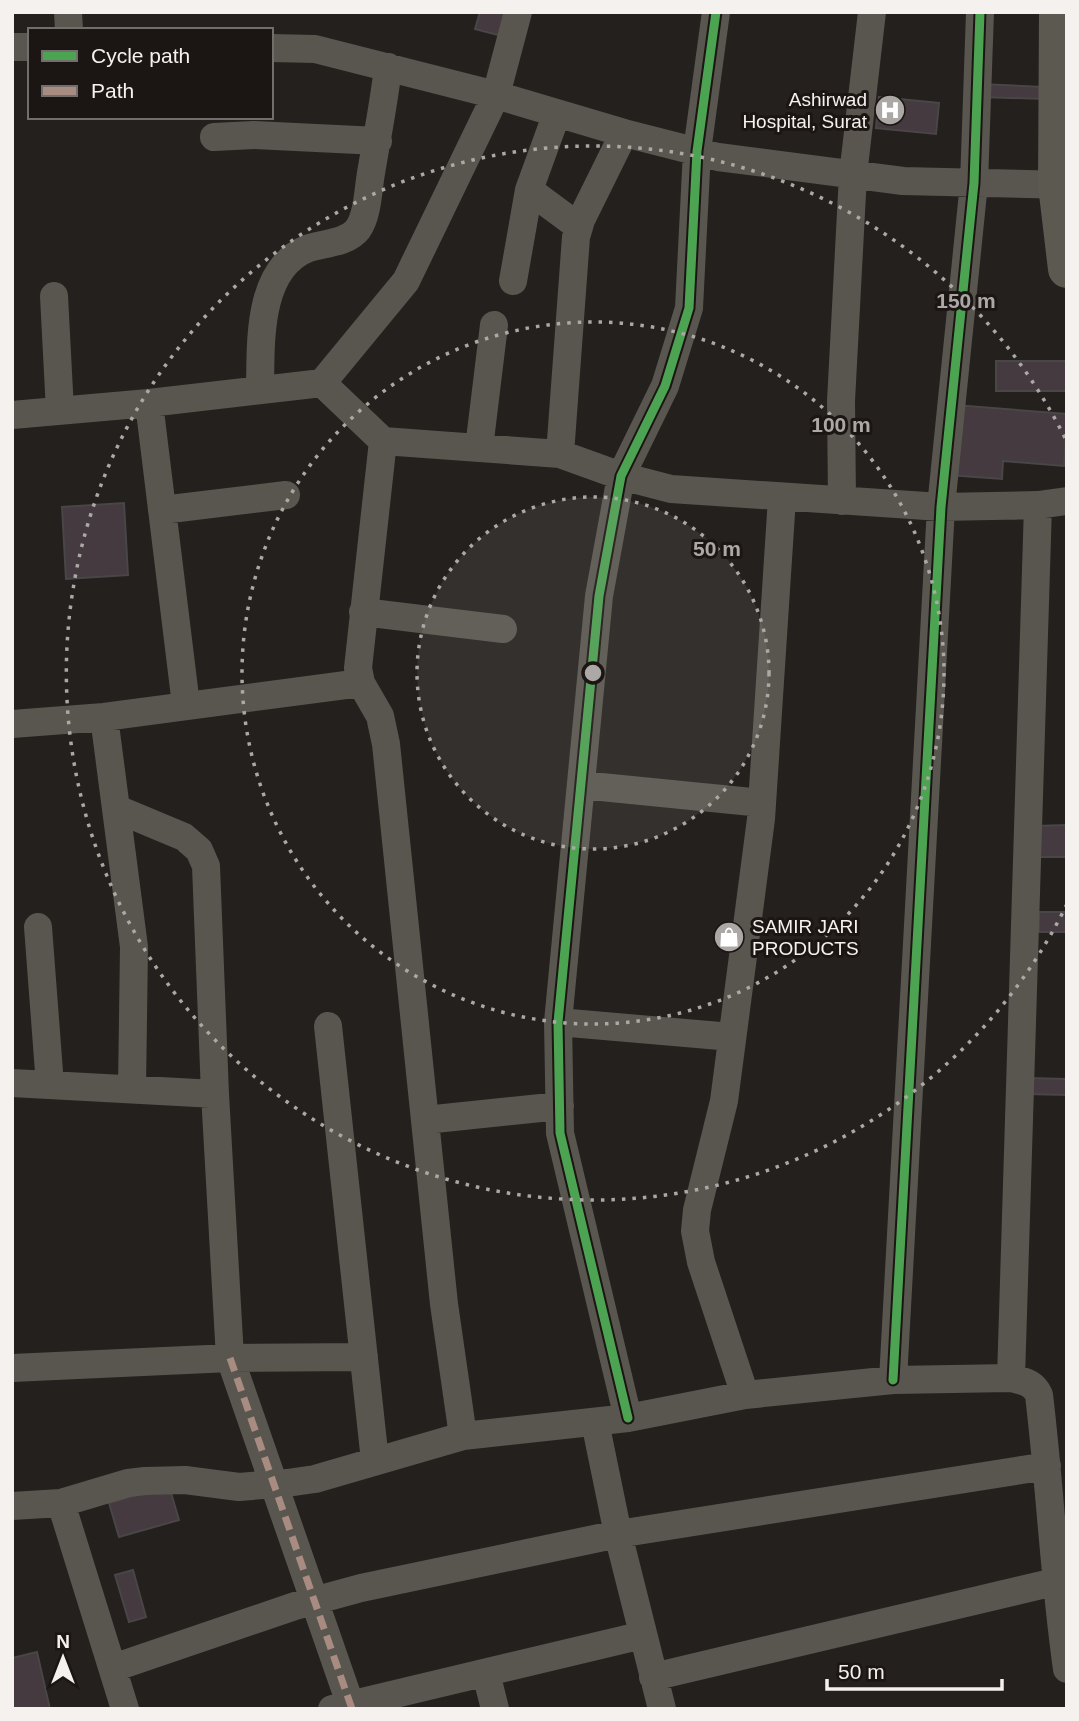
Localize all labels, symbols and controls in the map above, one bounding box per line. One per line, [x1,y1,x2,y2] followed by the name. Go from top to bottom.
[28,28,273,119] legend
[91,44,190,67] text: Cycle path
[91,79,134,102] text: Path
[742,89,868,132] place label: Ashirwad Hospital, Surat
[873,93,907,127] hospital icon: Ashirwad Hospital, Surat
[936,289,996,312] text: 150 m
[811,413,871,436] text: 100 m
[693,537,741,560] text: 50 m
[581,661,605,685] centre of rings
[752,916,859,959] place label: SAMIR JARI PRODUCTS
[712,920,746,954] shop icon: SAMIR JARI PRODUCTS
[28,1623,98,1693] north arrow
[56,1631,70,1652] text: N
[827,1648,1002,1692] scale bar
[838,1660,885,1683] text: 50 m

